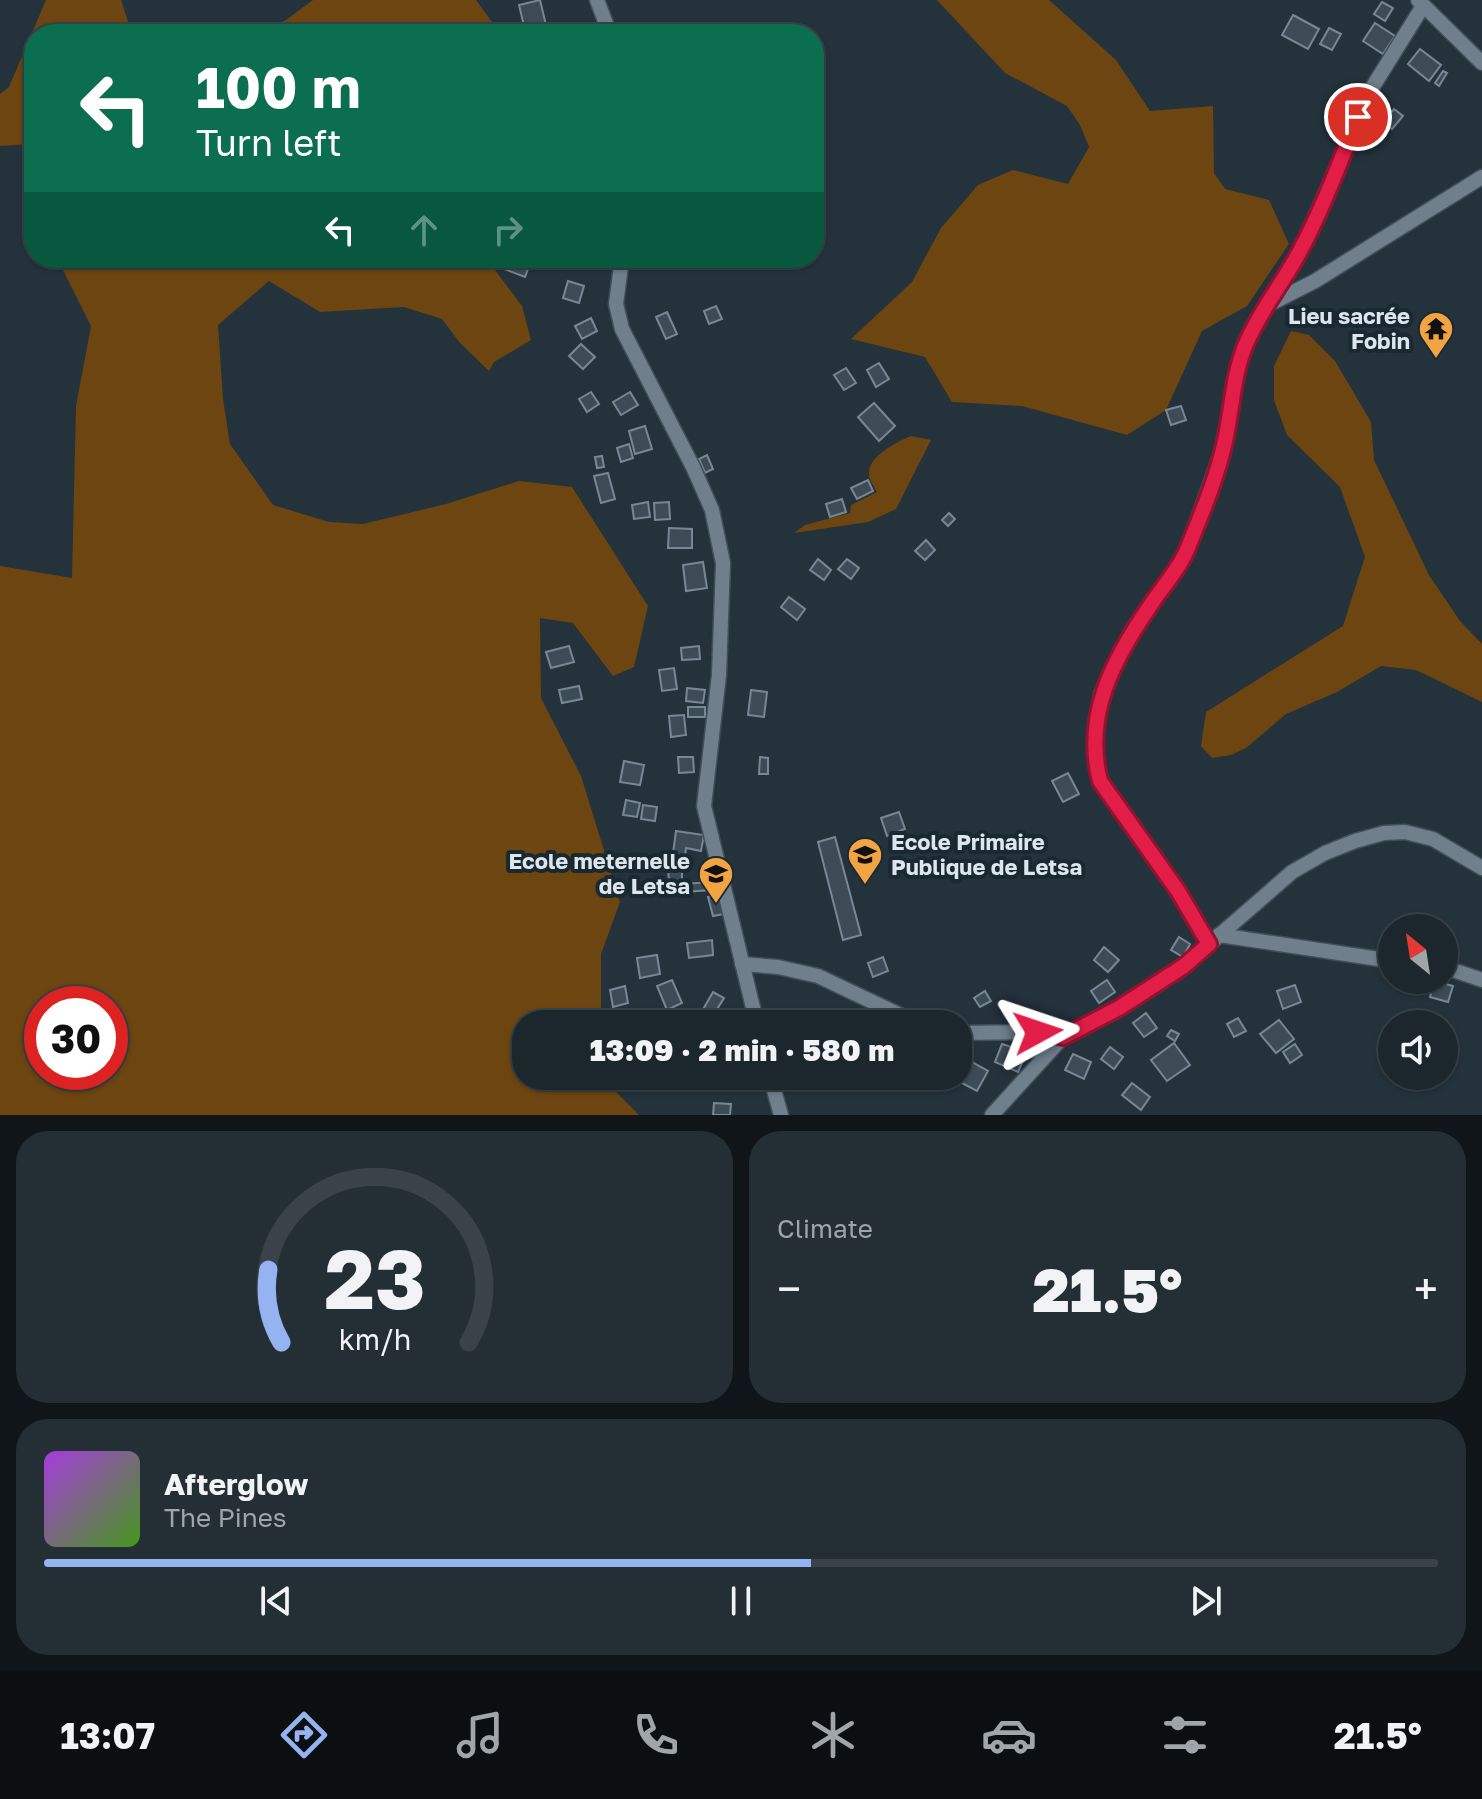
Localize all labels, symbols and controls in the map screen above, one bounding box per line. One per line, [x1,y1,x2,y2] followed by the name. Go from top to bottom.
[196,53,361,120] text: 100 m
[64,56,168,160] icon: left
[1324,83,1392,151] pin
[1336,95,1380,139] icon: arrive
[196,121,342,164] text: Turn left
[318,208,362,252] icon: left
[402,208,446,252] icon: ahead
[486,208,530,252] icon: right
[1288,302,1410,354] place label: Lieu sacrée Fobin
[1417,310,1455,360] temple icon: Lieu sacrée Fobin
[891,828,1082,880] place label: Ecole Primaire Publique de Letsa
[846,836,884,886] school or university icon: Ecole Primaire Publique de Letsa
[508,847,690,899] place label: Ecole meternelle de Letsa
[697,855,735,905] school or university icon: Ecole meternelle de Letsa
[1378,914,1458,994] north arrow
[1378,914,1458,1090] map controls
[24,986,128,1090] speed limit sign: 30
[996,990,1080,1074] position arrow
[1378,1010,1458,1090] button: sound
[590,1032,894,1068] text: 13:09 · 2 min · 580 m
[777,1213,873,1244] text: Climate
[324,1227,425,1327] text: 23
[1033,1253,1182,1325] text: 21.5°
[777,1262,801,1315] text: −
[1414,1262,1438,1315] text: +
[338,1322,411,1356] text: km/h
[164,1466,308,1502] text: Afterglow
[164,1502,287,1533] text: The Pines
[254,1579,298,1623] icon: previous
[719,1579,763,1623] icon: pause
[1184,1579,1228,1623] icon: next
[276,1707,332,1763] icon: directions
[452,1707,508,1763] icon: music
[628,1707,684,1763] icon: phone
[805,1707,861,1763] icon: climate
[981,1707,1037,1763] icon: car
[1157,1707,1213,1763] icon: filters
[60,1714,155,1757] text: 13:07
[1334,1714,1422,1757] text: 21.5°

